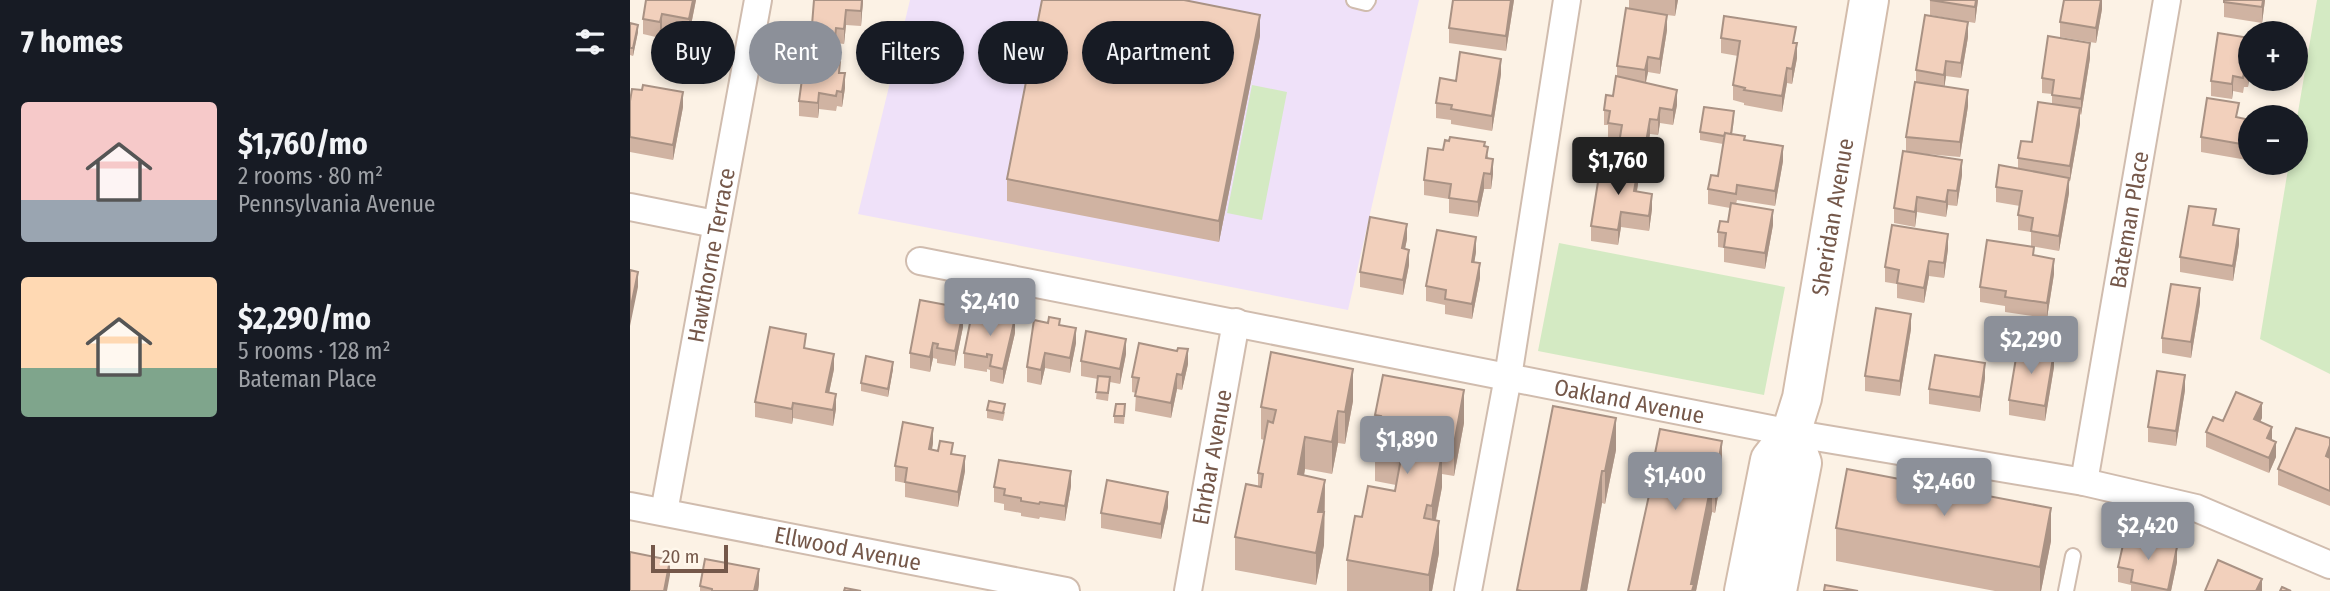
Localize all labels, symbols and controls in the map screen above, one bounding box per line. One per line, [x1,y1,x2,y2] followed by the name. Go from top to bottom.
[651,21,735,84] chip: Buy
[749,21,842,84] chip: Rent
[856,21,964,84] chip: Filters
[978,21,1068,84] chip: New
[1082,21,1234,84] chip: Apartment
[2238,21,2308,175] map controls
[2238,21,2308,91] button: +
[571,23,609,61] icon: filters
[21,24,123,60] text: 7 homes
[2238,105,2308,175] button: −
[238,126,368,162] text: $1,760/mo
[77,130,161,214] icon: home
[1805,136,1859,298] street label: Sheridan Avenue
[1561,138,1675,197] pin: $1,760
[1588,146,1648,174] text: $1,760
[2104,149,2155,291] street label: Bateman Place
[238,162,383,190] text: 2 rooms · 80 m²
[681,166,741,345] street label: Hawthorne Terrace
[238,190,435,218] text: Pennsylvania Avenue
[933,278,1047,338] pin: $2,410
[960,287,1020,315] text: $2,410
[238,301,371,337] text: $2,290/mo
[77,305,161,389] icon: home
[1974,316,2088,376] pin: $2,290
[2000,325,2062,353] text: $2,290
[238,337,391,365] text: 5 rooms · 128 m²
[238,365,377,393] text: Bateman Place
[1552,373,1707,430] street label: Oakland Avenue
[1186,387,1238,527] street label: Ehrbar Avenue
[1350,416,1464,476] pin: $1,890
[1376,425,1438,453] text: $1,890
[1618,452,1732,512] pin: $1,400
[1887,458,2001,518] pin: $2,460
[1644,461,1706,489] text: $1,400
[1913,467,1975,495] text: $2,460
[2091,503,2205,562] pin: $2,420
[2117,511,2179,539] text: $2,420
[772,520,924,576] street label: Ellwood Avenue
[651,542,728,574] scale bar
[662,545,699,568] text: 20 m

